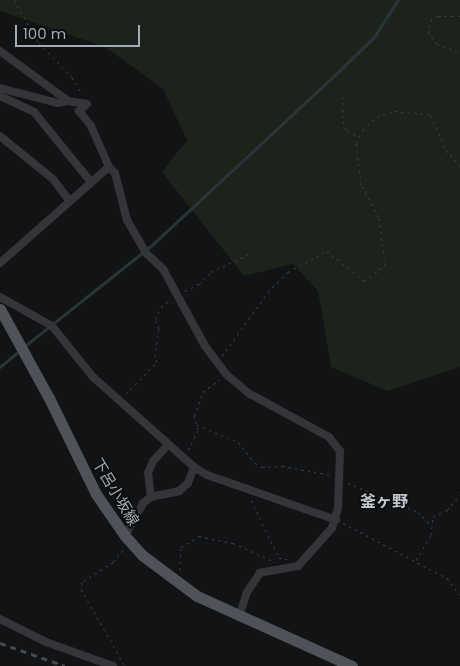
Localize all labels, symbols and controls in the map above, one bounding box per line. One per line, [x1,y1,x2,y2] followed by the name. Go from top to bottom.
[18,15,142,47] scale bar
[23,23,66,44] text: 100 m
[89,455,143,529] street label: 下呂小坂線
[360,492,408,512] district label: 釜ヶ野

